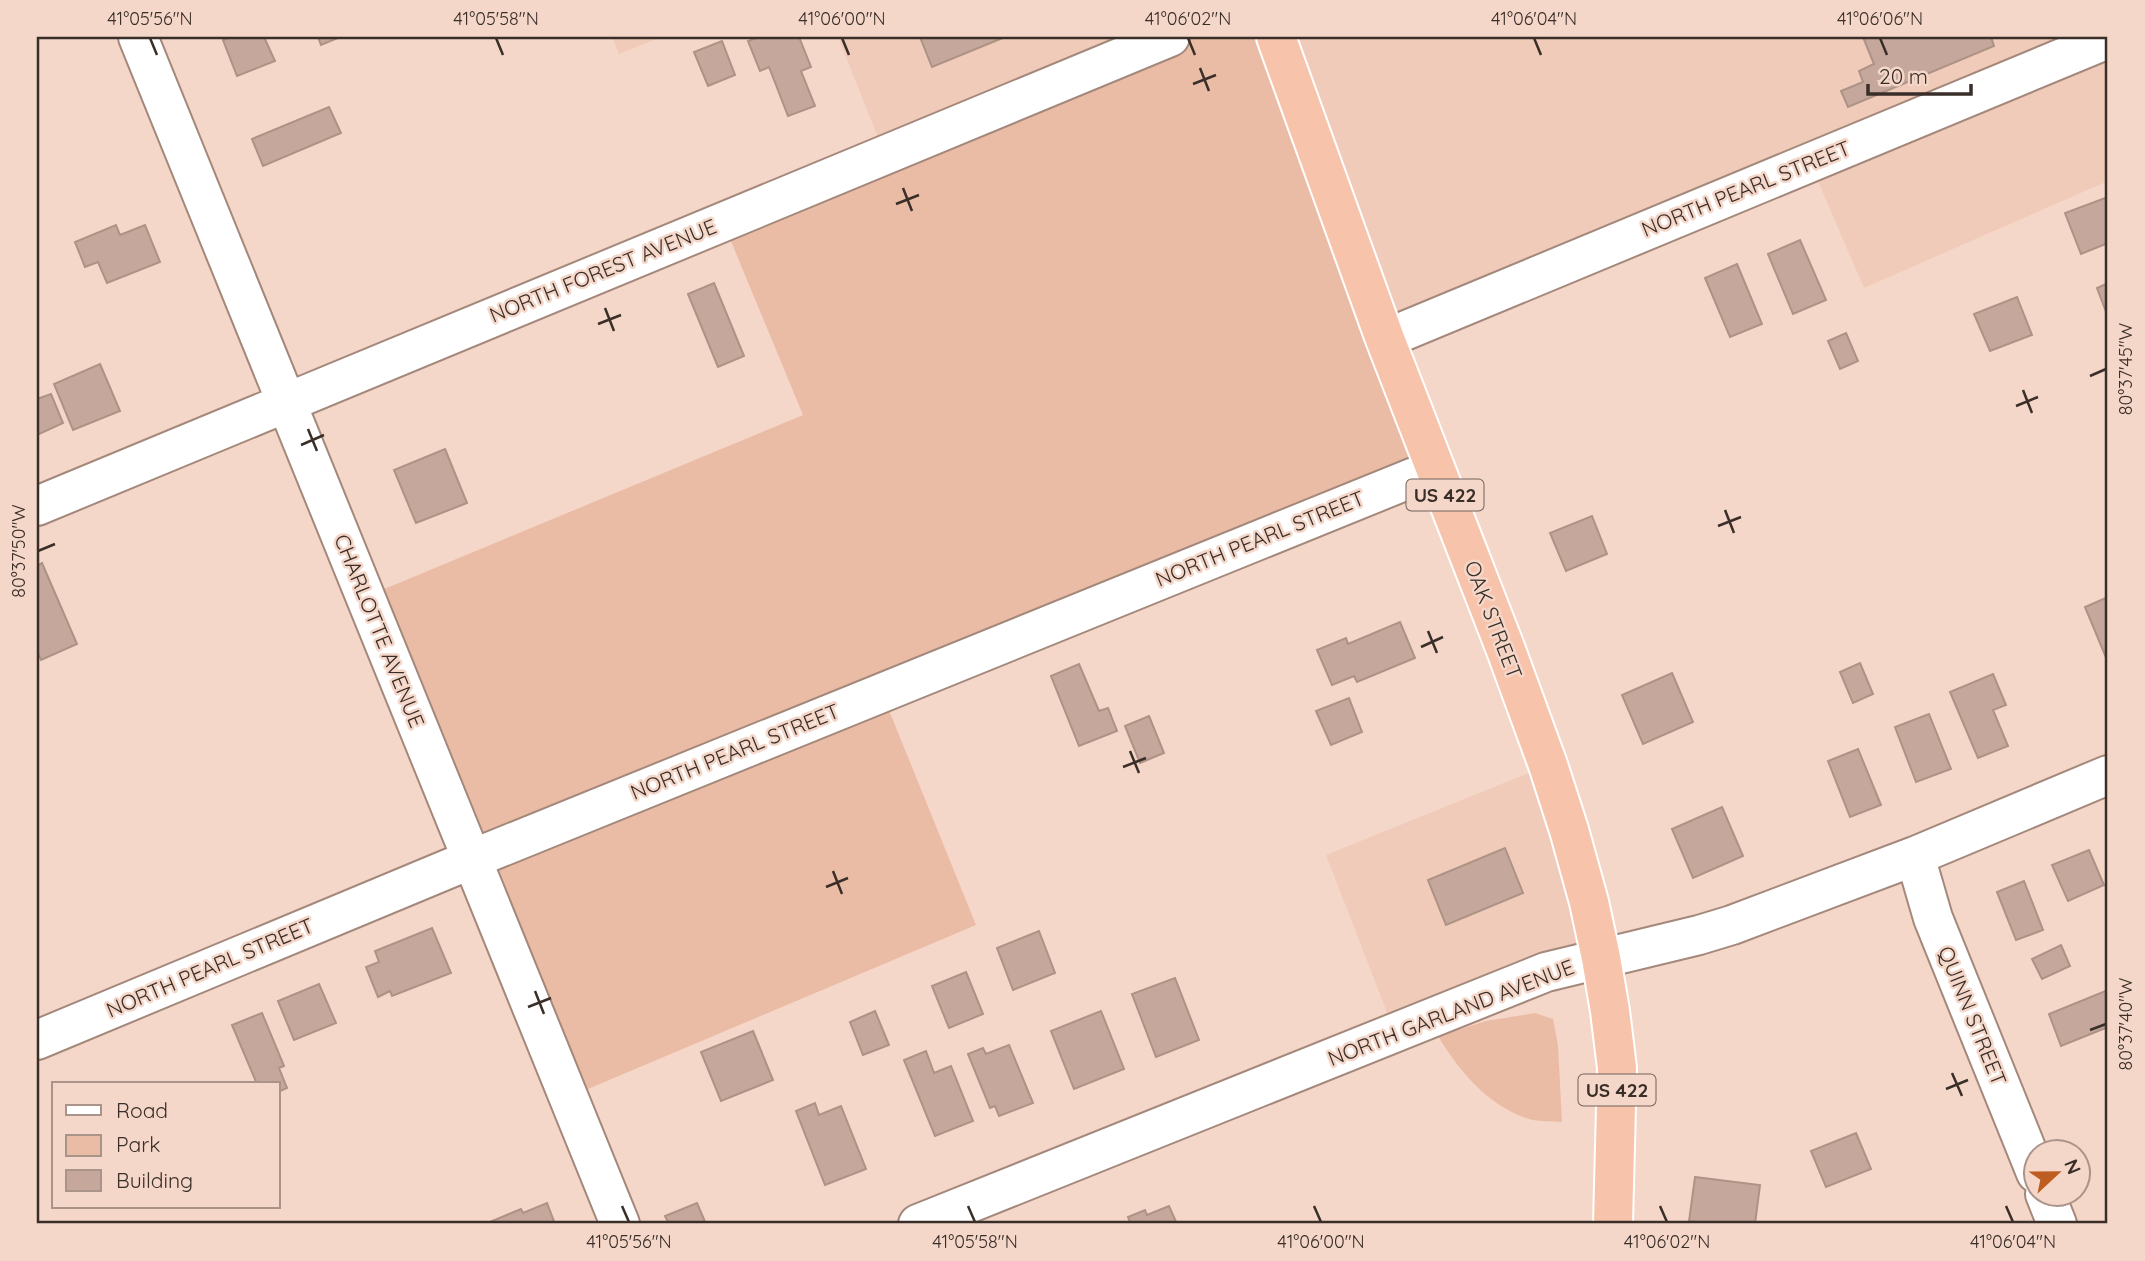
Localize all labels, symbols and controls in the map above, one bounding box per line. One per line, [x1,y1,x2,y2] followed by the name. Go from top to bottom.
[107,7,193,30] text: 41°05'56"N
[453,7,539,30] text: 41°05'58"N
[798,7,886,30] text: 41°06'00"N
[1145,7,1231,30] text: 41°06'02"N
[1491,7,1577,30] text: 41°06'04"N
[1837,7,1923,30] text: 41°06'06"N
[1868,52,1972,96] scale bar
[1879,63,1928,89] text: 20 m
[1637,134,1854,242] street label: NORTH PEARL STREET
[485,213,720,328] street label: NORTH FOREST AVENUE
[2114,323,2137,415] text: 80°37'45"W
[1406,480,1484,510] road number: US 422
[1151,484,1368,592] street label: NORTH PEARL STREET
[7,504,30,598] text: 80°37'50"W
[329,530,431,731] street label: CHARLOTTE AVENUE
[1459,557,1528,682] street label: OAK STREET
[626,697,843,805] street label: NORTH PEARL STREET
[102,912,317,1023] street label: NORTH PEARL STREET
[1933,942,2013,1089] street label: QUINN STREET
[1324,953,1577,1071] street label: NORTH GARLAND AVENUE
[2114,977,2137,1071] text: 80°37'40"W
[1578,1074,1656,1106] road number: US 422
[52,1082,280,1208] legend
[116,1097,168,1123] text: Road
[116,1131,160,1157] text: Park
[2022,1138,2092,1208] north arrow
[2059,1156,2087,1178] text: N
[116,1167,193,1193] text: Building
[586,1230,672,1253] text: 41°05'56"N
[932,1230,1018,1253] text: 41°05'58"N
[1277,1230,1365,1253] text: 41°06'00"N
[1624,1230,1710,1253] text: 41°06'02"N
[1970,1230,2056,1253] text: 41°06'04"N

